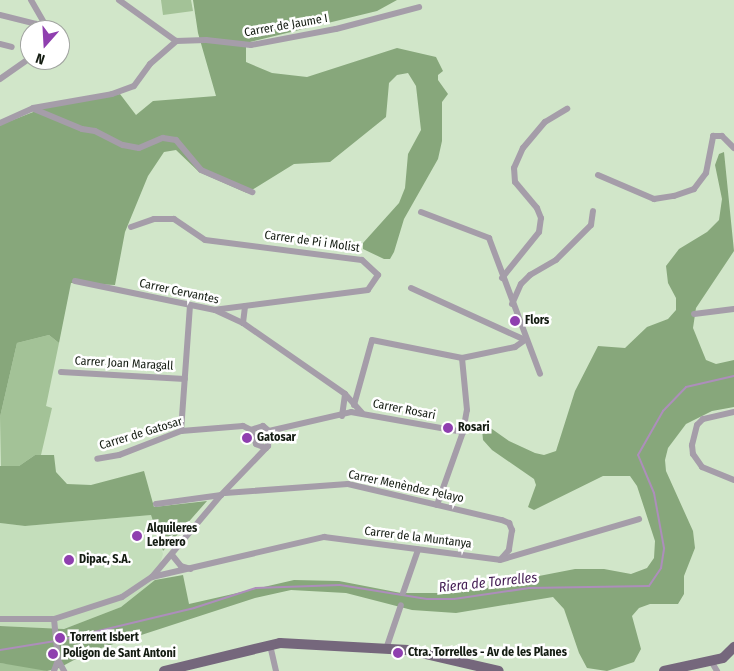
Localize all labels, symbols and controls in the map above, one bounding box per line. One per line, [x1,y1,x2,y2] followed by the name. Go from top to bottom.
[243,12,329,40] street label: Carrer de Jaume I
[20,20,70,70] north arrow
[34,49,47,68] text: N
[263,228,361,256] street label: Carrer de Pi i Molist
[138,277,220,307] street label: Carrer Cervantes
[525,314,549,328] place label: Flors
[509,315,521,327] marker: Flors
[74,354,174,374] street label: Carrer Joan Maragall
[371,397,437,423] street label: Carrer Rosari
[98,415,184,453] street label: Carrer de Gatosar
[458,421,490,435] place label: Rosari
[442,422,454,434] marker: Rosari
[257,431,296,445] place label: Gatosar
[241,432,253,444] marker: Gatosar
[347,468,465,506] street label: Carrer Menèndez Pelayo
[147,522,197,550] place label: Alquileres Lebrero
[364,524,472,552] street label: Carrer de la Muntanya
[131,530,143,542] marker: Alquileres Lebrero
[79,553,131,567] place label: Dipac, S.A.
[63,554,75,566] marker: Dipac, S.A.
[438,569,538,597] water label: Riera de Torrelles
[70,631,139,645] place label: Torrent Isbert
[54,632,66,644] marker: Torrent Isbert
[408,646,567,660] place label: Ctra. Torrelles - Av de les Planes
[63,647,176,661] place label: Polígon de Sant Antoni
[392,647,404,659] marker: Ctra. Torrelles - Av de les Planes
[47,648,59,660] marker: Polígon de Sant Antoni

